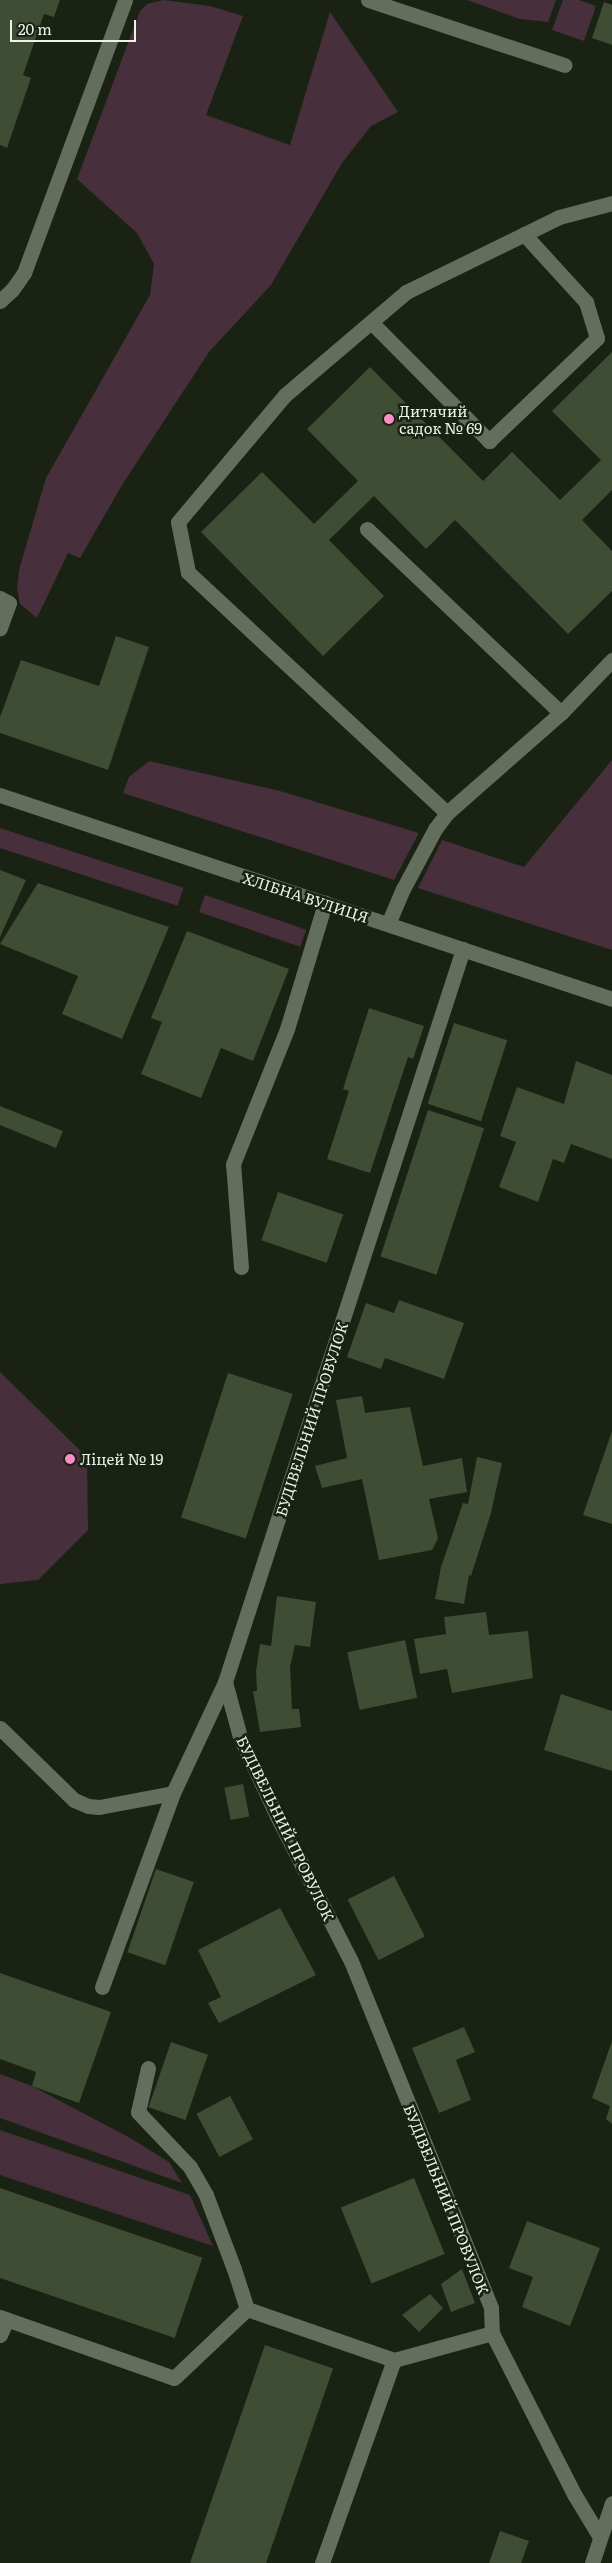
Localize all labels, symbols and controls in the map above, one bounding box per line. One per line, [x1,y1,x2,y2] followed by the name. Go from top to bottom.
[12,10,139,42] scale bar
[18,17,52,40] text: 20 m
[399,401,482,436] place label: Дитячий садок № 69
[383,413,395,425] marker: Дитячий садок № 69
[241,868,371,926] street label: ХЛІБНА ВУЛИЦЯ
[271,1320,351,1518] street label: БУДІВЕЛЬНИЙ ПРОВУЛОК
[80,1450,163,1468] place label: Ліцей № 19
[64,1453,76,1465] marker: Ліцей № 19
[233,1733,339,1923] street label: БУДІВЕЛЬНИЙ ПРОВУЛОК
[401,2101,493,2297] street label: БУДІВЕЛЬНИЙ ПРОВУЛОК

